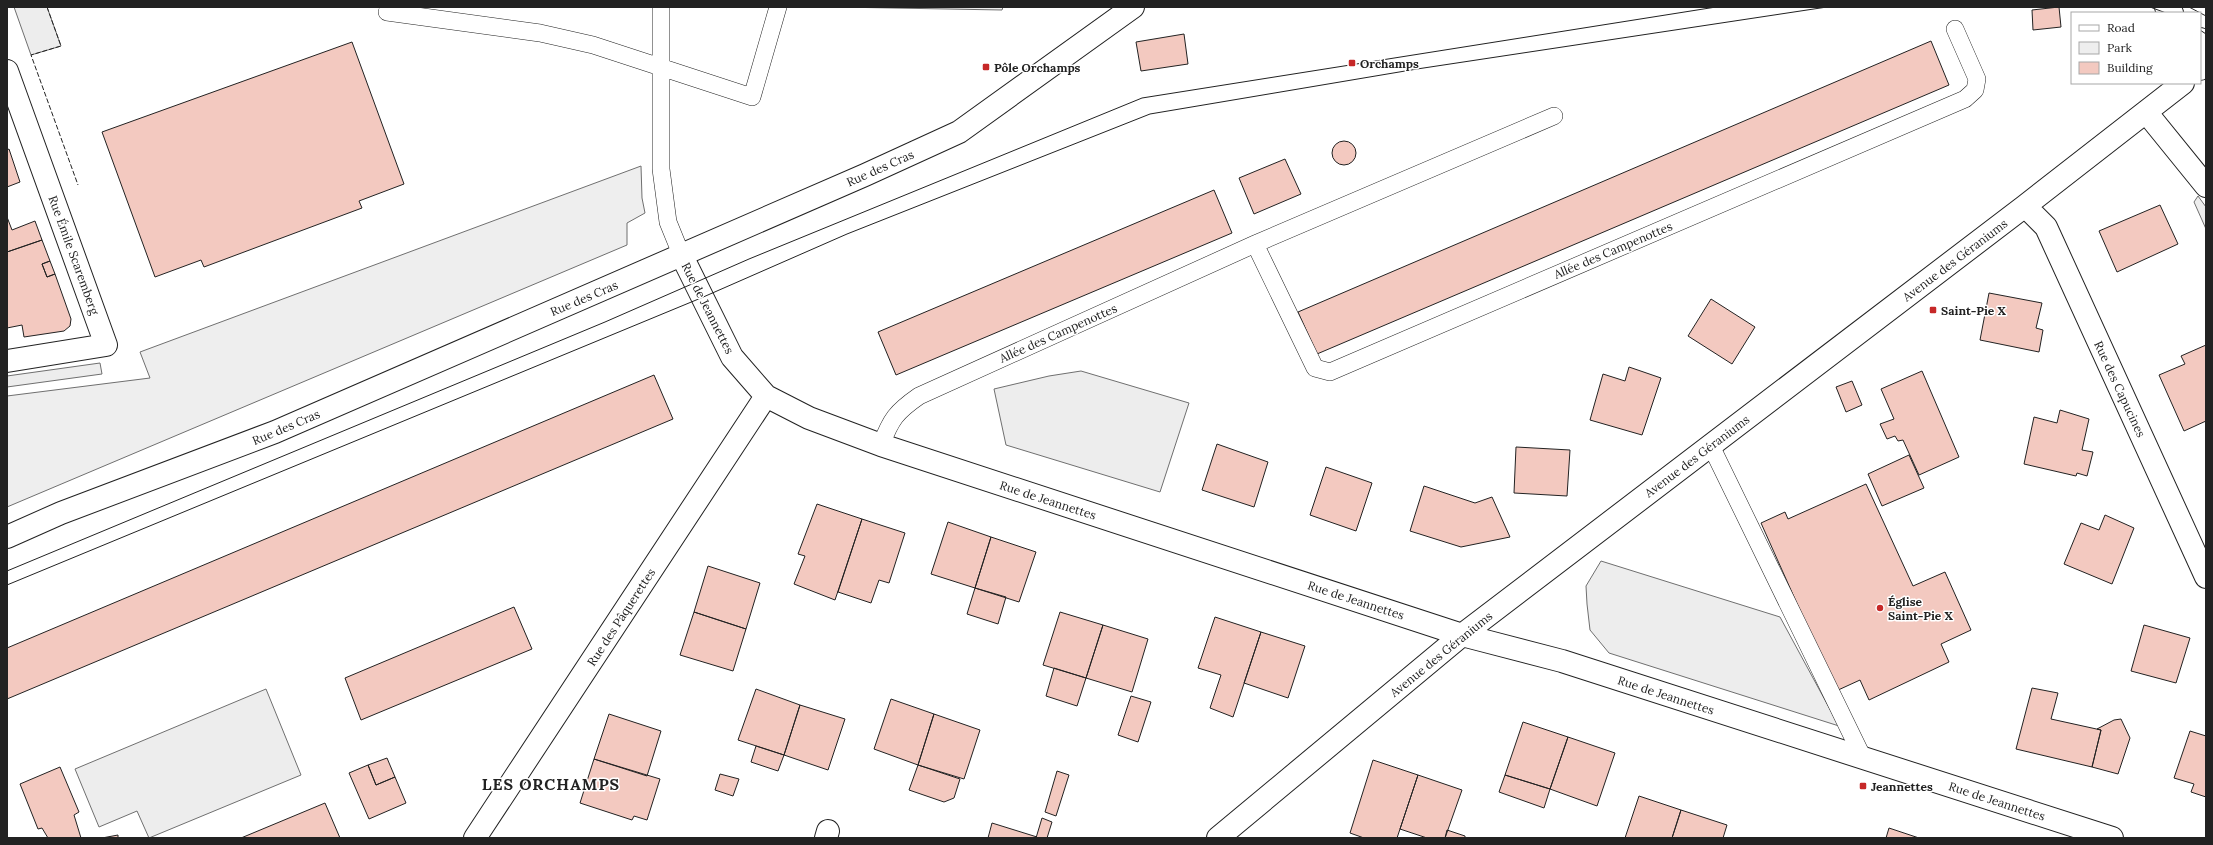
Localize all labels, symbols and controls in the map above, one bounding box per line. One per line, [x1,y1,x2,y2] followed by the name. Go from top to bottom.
[2071,12,2201,84] legend
[2107,20,2135,35] text: Road
[2107,40,2133,55] text: Park
[1360,56,1419,71] place label: Orchamps
[1347,58,1357,68] marker: Orchamps
[994,60,1081,75] place label: Pôle Orchamps
[2107,60,2153,75] text: Building
[981,62,991,72] marker: Pôle Orchamps
[844,146,916,189] street label: Rue des Cras
[45,193,103,317] street label: Rue Émile Scaremberg
[1899,215,2011,305] street label: Avenue des Géraniums
[1551,218,1675,282] street label: Allée des Campenottes
[678,260,738,357] street label: Rue de Jeannettes
[548,277,620,319] street label: Rue des Cras
[996,300,1120,366] street label: Allée des Campenottes
[1941,303,2006,318] place label: Saint-Pie X
[1928,305,1938,315] marker: Saint-Pie X
[2091,338,2149,440] street label: Rue des Capucines
[250,406,322,448] street label: Rue des Cras
[1641,411,1753,501] street label: Avenue des Géraniums
[998,477,1099,523] street label: Rue de Jeannettes
[584,565,658,669] street label: Rue des Pâquerettes
[1306,577,1407,623] street label: Rue de Jeannettes
[1888,594,1953,623] place label: Église Saint-Pie X
[1875,603,1885,613] marker: Église Saint-Pie X
[1386,608,1496,701] street label: Avenue des Géraniums
[1616,672,1717,718] street label: Rue de Jeannettes
[482,774,620,794] district label: LES ORCHAMPS
[1947,778,2048,824] street label: Rue de Jeannettes
[1871,779,1933,794] place label: Jeannettes
[1858,781,1868,791] marker: Jeannettes

